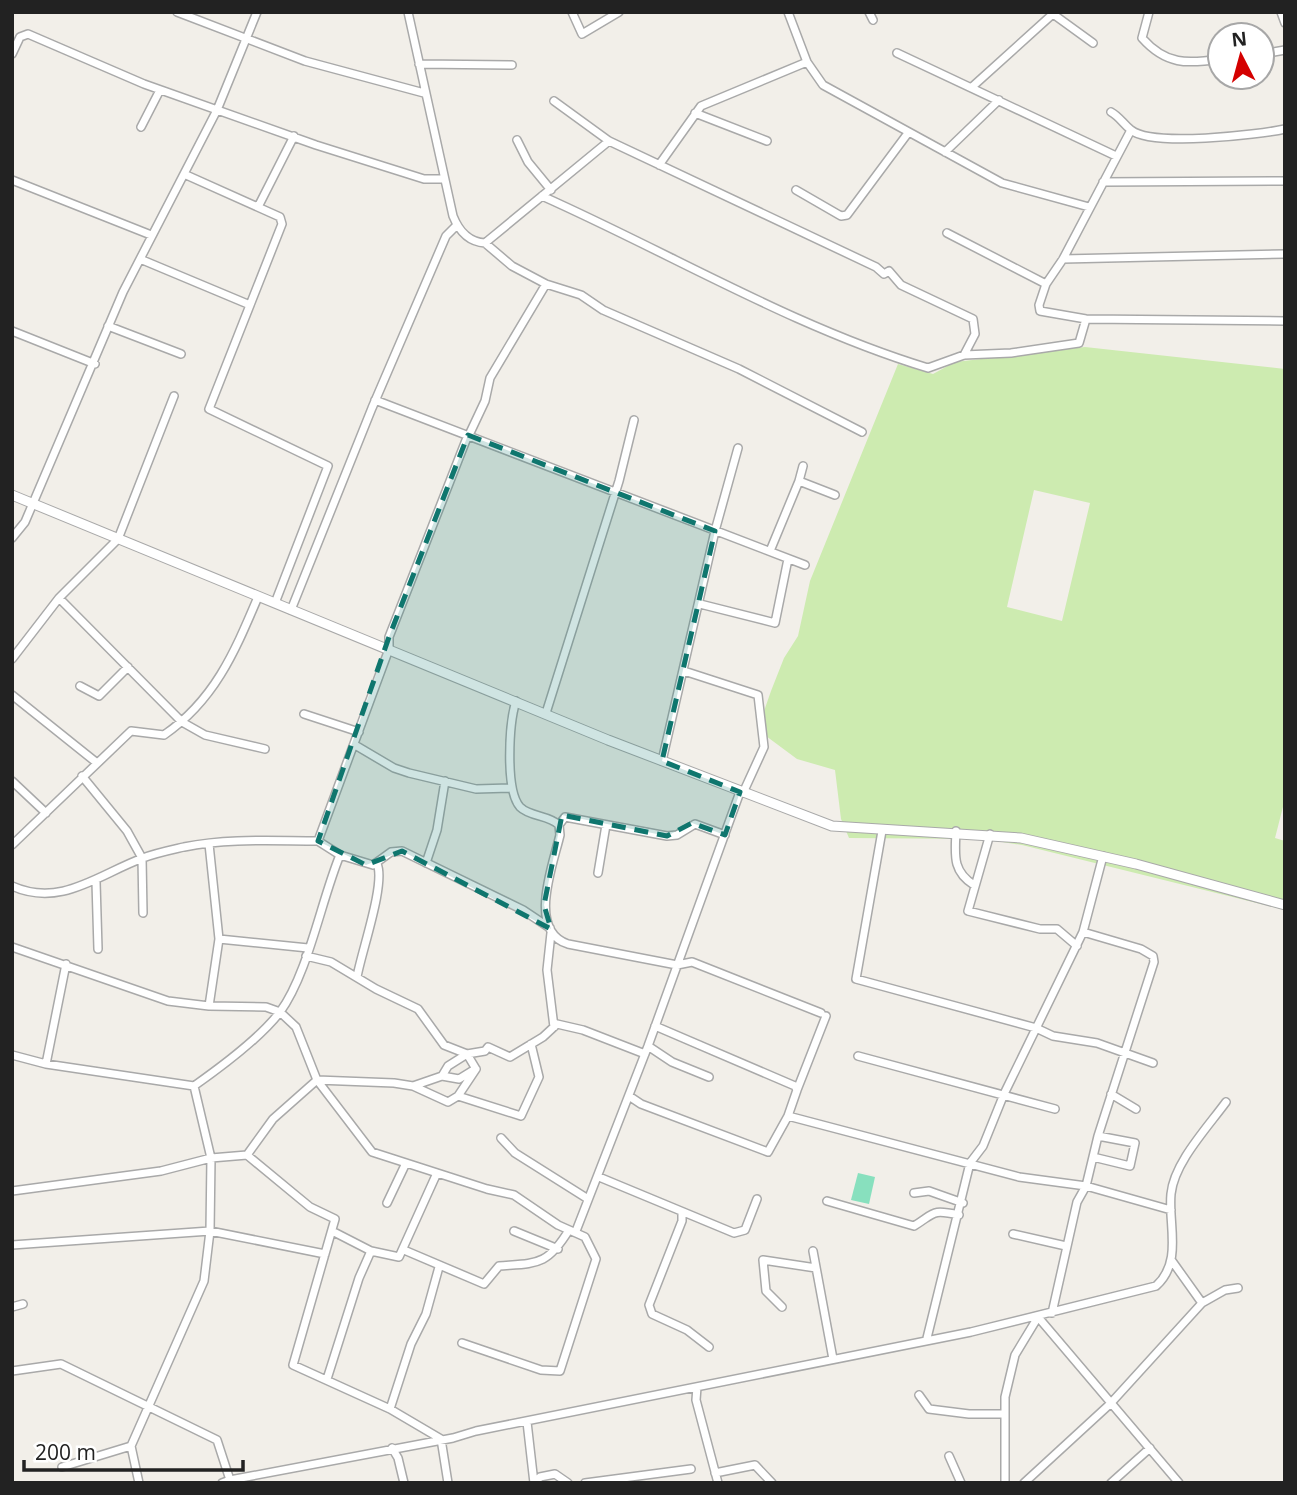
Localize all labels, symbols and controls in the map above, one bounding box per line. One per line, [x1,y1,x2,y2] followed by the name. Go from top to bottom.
[1206,21,1276,91] north arrow
[1230,25,1248,53] text: N
[24,1428,243,1472] scale bar
[35,1438,96,1466] text: 200 m

